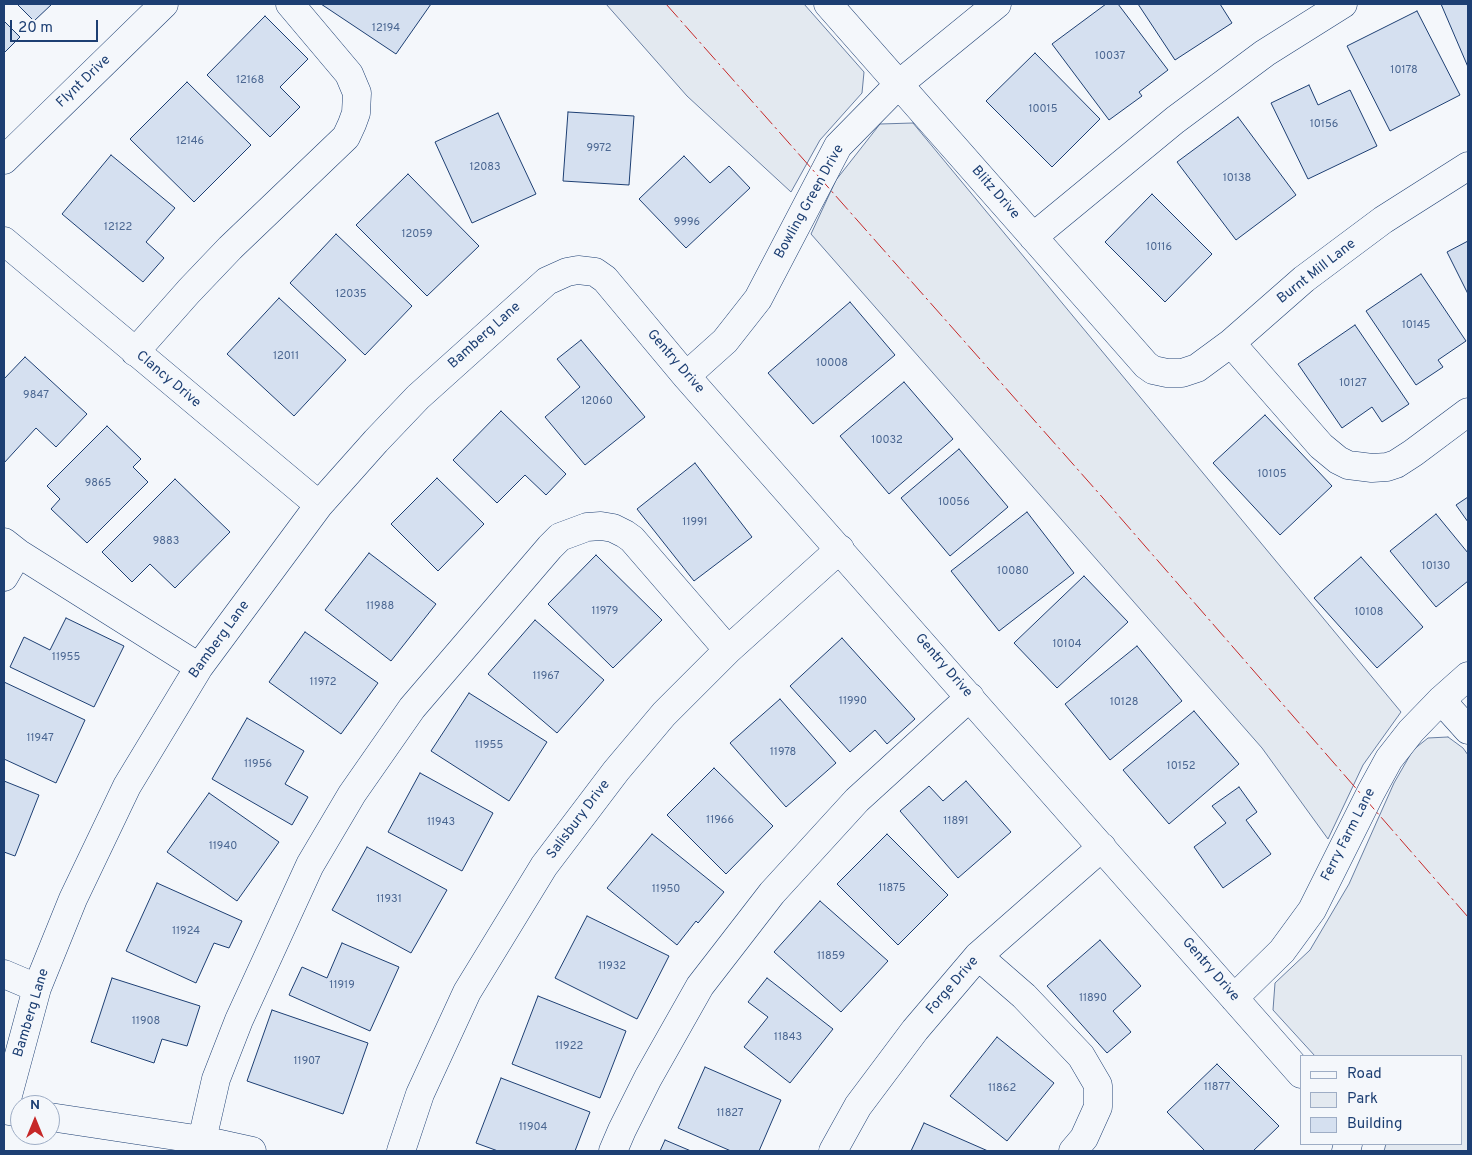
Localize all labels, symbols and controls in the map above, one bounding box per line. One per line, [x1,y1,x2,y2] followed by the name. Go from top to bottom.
[12,10,100,42] scale bar
[18,19,53,38] text: 20 m
[372,22,400,36] house number: 12194
[1095,50,1125,64] house number: 10037
[54,52,114,112] street label: Flynt Drive
[1390,64,1418,78] house number: 10178
[236,74,264,88] house number: 12168
[1028,103,1058,117] house number: 10015
[1310,118,1338,132] house number: 10156
[176,135,204,149] house number: 12146
[586,142,612,156] house number: 9972
[772,142,848,262] street label: Bowling Green Drive
[469,161,501,175] house number: 12083
[967,163,1023,223] street label: Blitz Drive
[1223,172,1251,186] house number: 10138
[674,216,700,230] house number: 9996
[104,221,132,235] house number: 12122
[401,228,433,242] house number: 12059
[1274,236,1360,308] street label: Burnt Mill Lane
[1146,241,1172,255] house number: 10116
[335,288,367,302] house number: 12035
[445,299,525,373] street label: Bamberg Lane
[1402,319,1430,333] house number: 10145
[643,327,707,397] street label: Gentry Drive
[132,348,204,412] street label: Clancy Drive
[273,350,299,364] house number: 12011
[816,357,848,371] house number: 10008
[1339,377,1367,391] house number: 10127
[23,389,49,403] house number: 9847
[581,395,613,409] house number: 12060
[871,434,903,448] house number: 10032
[1257,468,1287,482] house number: 10105
[85,477,111,491] house number: 9865
[938,496,970,510] house number: 10056
[682,516,708,530] house number: 11991
[153,535,179,549] house number: 9883
[1422,560,1450,574] house number: 10130
[997,565,1029,579] house number: 10080
[186,598,254,682] street label: Bamberg Lane
[366,600,394,614] house number: 11988
[592,605,618,619] house number: 11979
[1354,606,1384,620] house number: 10108
[911,631,975,701] street label: Gentry Drive
[1052,638,1082,652] house number: 10104
[52,651,80,665] house number: 11955
[533,670,559,684] house number: 11967
[310,676,336,690] house number: 11972
[839,695,867,709] house number: 11990
[1110,696,1138,710] house number: 10128
[26,732,54,746] house number: 11947
[475,739,503,753] house number: 11955
[770,746,796,760] house number: 11978
[244,758,272,772] house number: 11956
[1167,760,1195,774] house number: 10152
[544,777,614,863] street label: Salisbury Drive
[1318,786,1380,884] street label: Ferry Farm Lane
[706,814,734,828] house number: 11966
[943,815,969,829] house number: 11891
[427,816,455,830] house number: 11943
[209,840,237,854] house number: 11940
[878,882,906,896] house number: 11875
[652,883,680,897] house number: 11950
[376,893,402,907] house number: 11931
[172,925,200,939] house number: 11924
[1178,935,1242,1005] street label: Gentry Drive
[817,950,845,964] house number: 11859
[923,954,983,1018] street label: Forge Drive
[598,960,626,974] house number: 11932
[11,967,53,1059] street label: Bamberg Lane
[329,979,355,993] house number: 11919
[1079,992,1107,1006] house number: 11890
[132,1015,160,1029] house number: 11908
[774,1031,802,1045] house number: 11843
[555,1040,583,1054] house number: 11922
[293,1055,321,1069] house number: 11907
[1300,1055,1462,1145] legend
[1347,1065,1382,1084] text: Road
[1204,1081,1230,1095] house number: 11877
[988,1082,1016,1096] house number: 11862
[1347,1090,1378,1109] text: Park
[10,1095,60,1145] north arrow
[30,1097,40,1114] text: N
[716,1107,744,1121] house number: 11827
[1347,1115,1402,1134] text: Building
[519,1121,547,1135] house number: 11904

